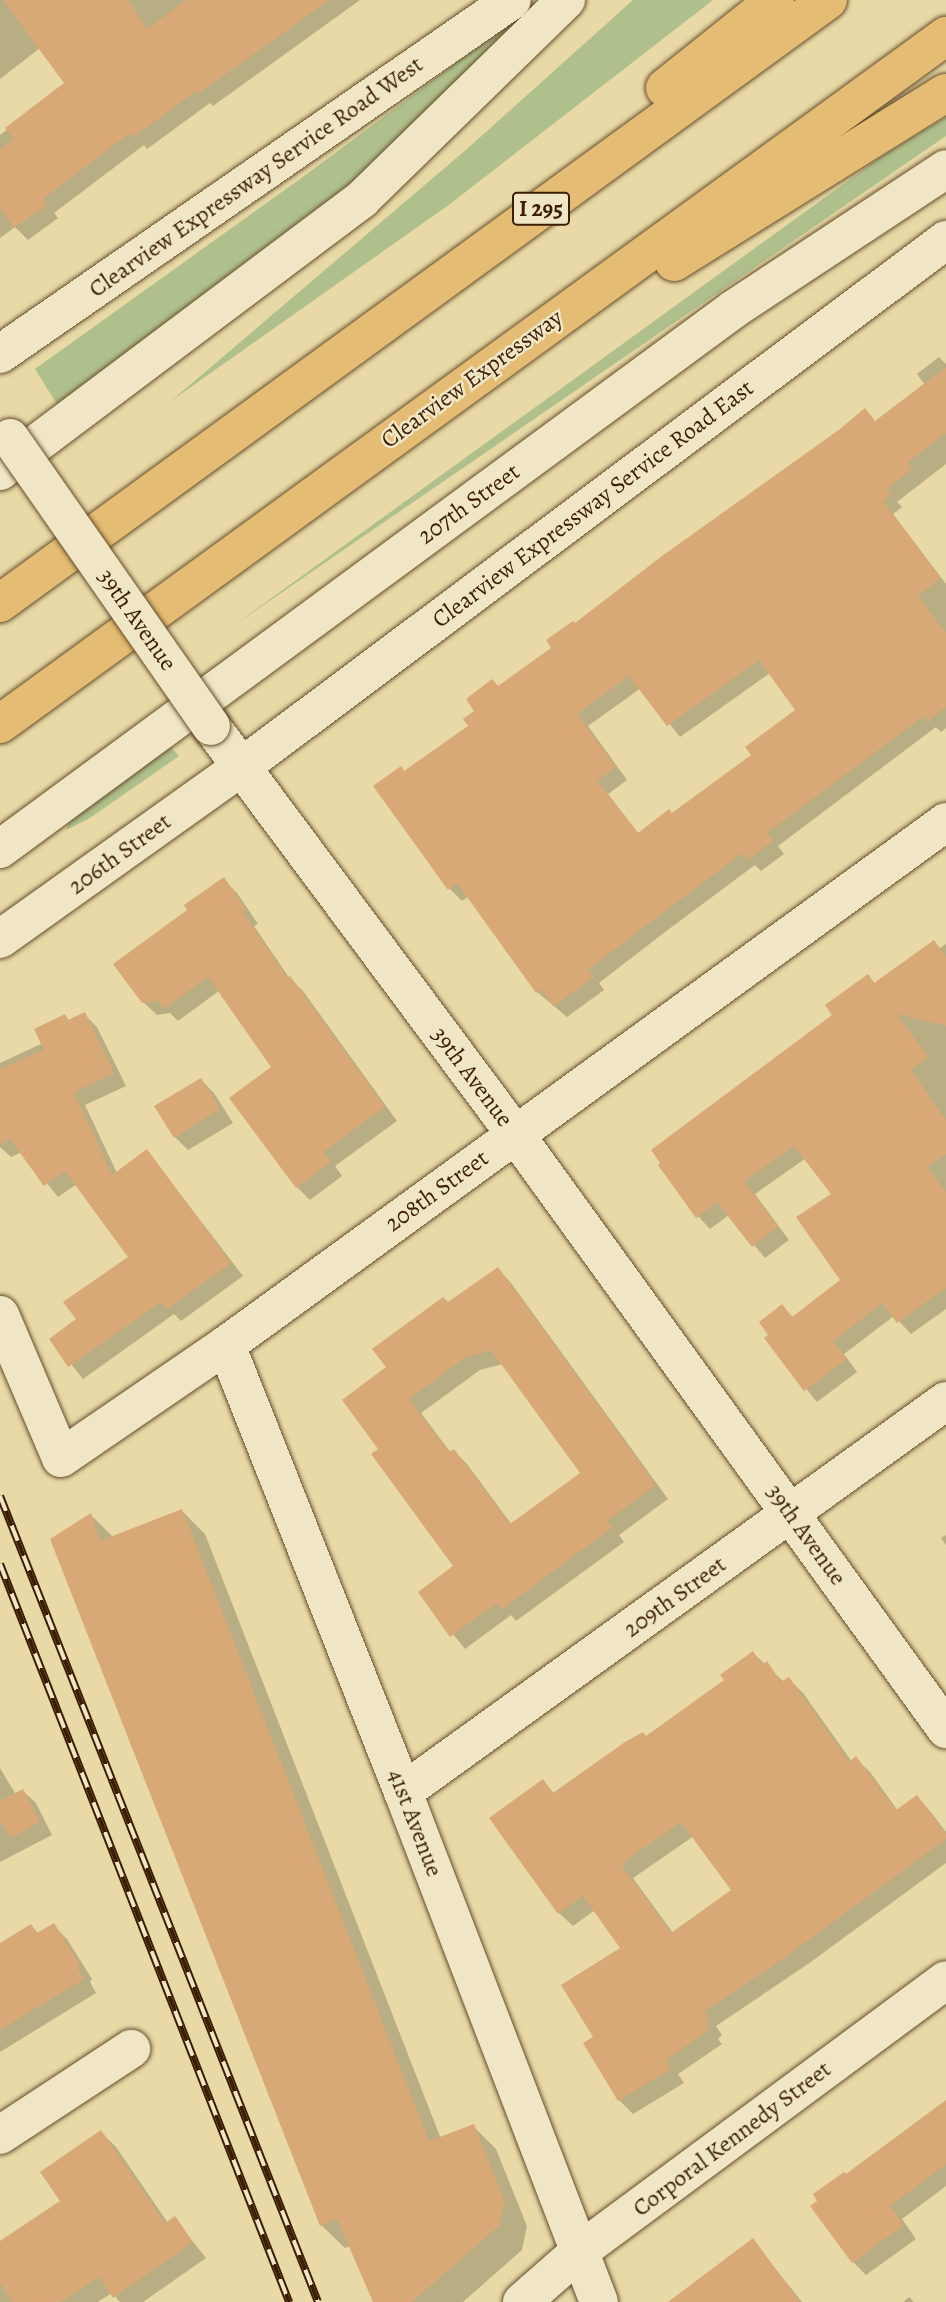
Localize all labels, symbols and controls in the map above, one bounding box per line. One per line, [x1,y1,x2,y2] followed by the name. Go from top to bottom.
[83,50,429,304] street label: Clearview Expressway Service Road West
[511,190,571,229] road number: I 295
[376,303,568,455] street label: Clearview Expressway
[427,374,759,634] street label: Clearview Expressway Service Road East
[412,457,526,551] street label: 207th Street
[91,563,183,677] street label: 39th Avenue
[63,807,177,901] street label: 206th Street
[425,1021,519,1133] street label: 39th Avenue
[380,1144,494,1238] street label: 208th Street
[760,1479,852,1591] street label: 39th Avenue
[618,1550,732,1644] street label: 209th Street
[381,1765,449,1881] street label: 41st Avenue
[627,2055,837,2223] street label: Corporal Kennedy Street

